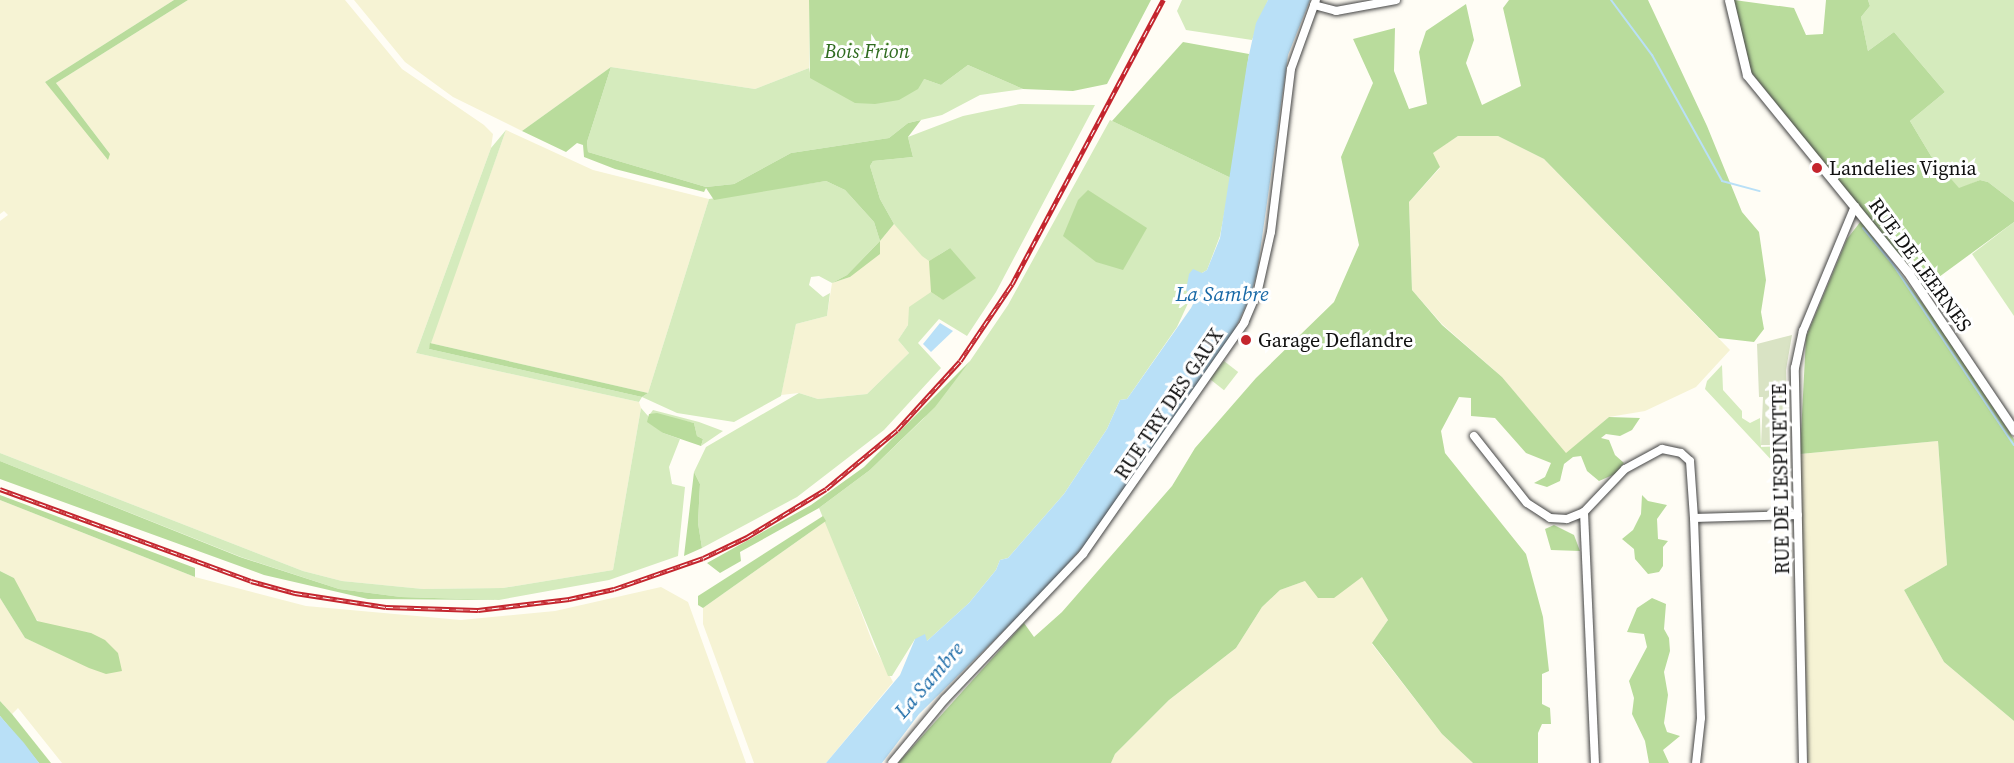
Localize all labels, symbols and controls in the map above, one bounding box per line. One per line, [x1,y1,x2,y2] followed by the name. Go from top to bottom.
[824,39,910,63] park label: Bois Frion
[1829,156,1977,180] place label: Landelies Vignia
[1810,161,1824,175] marker: Landelies Vignia
[1864,194,1976,336] street label: RUE DE LEERNES
[1175,281,1269,307] water label: La Sambre
[1109,324,1229,484] street label: RUE TRY DES GAUX
[1258,328,1413,352] place label: Garage Deflandre
[1239,333,1253,347] marker: Garage Deflandre
[1767,383,1795,575] street label: RUE DE L'ESPINETTE
[889,637,969,723] water label: La Sambre

